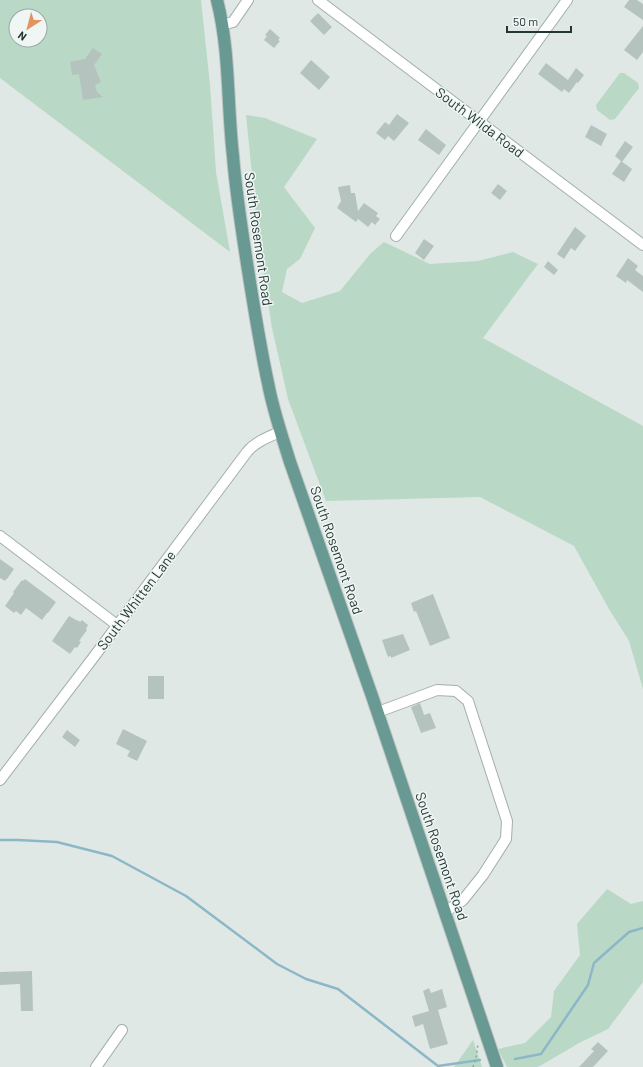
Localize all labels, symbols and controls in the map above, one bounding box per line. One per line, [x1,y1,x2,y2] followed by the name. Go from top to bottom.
[8,8,48,48] north arrow
[507,8,571,34] scale bar
[513,14,538,28] text: 50 m
[15,29,29,44] text: N
[432,83,528,161] street label: South Wilda Road
[241,171,277,307] street label: South Rosemont Road
[307,484,367,616] street label: South Rosemont Road
[93,547,179,653] street label: South Whitten Lane
[412,790,472,922] street label: South Rosemont Road

